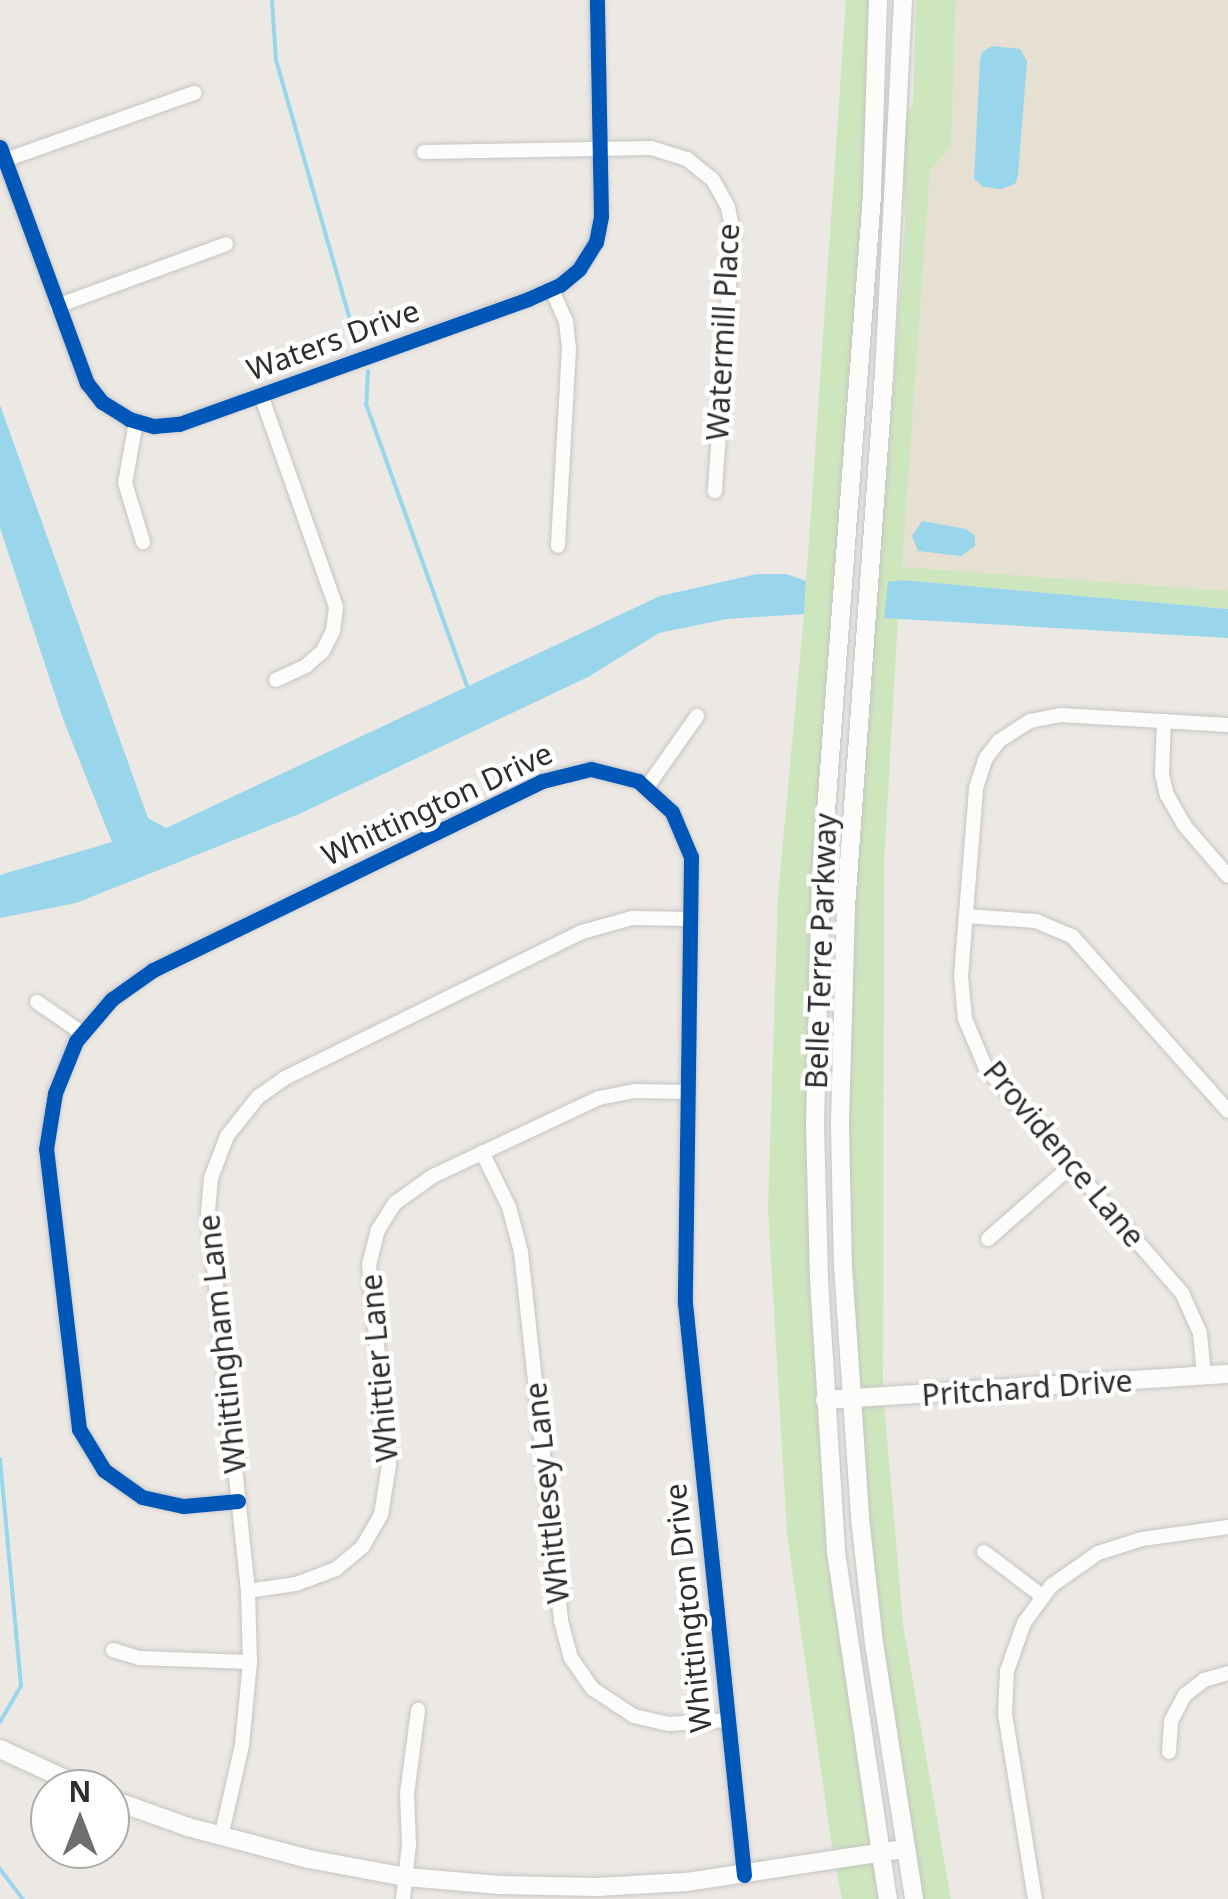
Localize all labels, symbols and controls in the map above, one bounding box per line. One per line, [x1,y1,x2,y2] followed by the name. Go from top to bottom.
[699,223,747,441] street label: Watermill Place
[242,292,424,388] street label: Waters Drive
[316,735,558,873] street label: Whittington Drive
[798,812,844,1090] street label: Belle Terre Parkway
[976,1054,1152,1254] street label: Providence Lane
[191,1213,253,1475] street label: Whittingham Lane
[353,1272,405,1464] street label: Whittier Lane
[920,1363,1134,1413] street label: Pritchard Drive
[517,1381,577,1605] street label: Whittlesey Lane
[657,1482,719,1734] street label: Whittington Drive
[30,1769,130,1869] north arrow
[69,1772,91,1810] text: N

